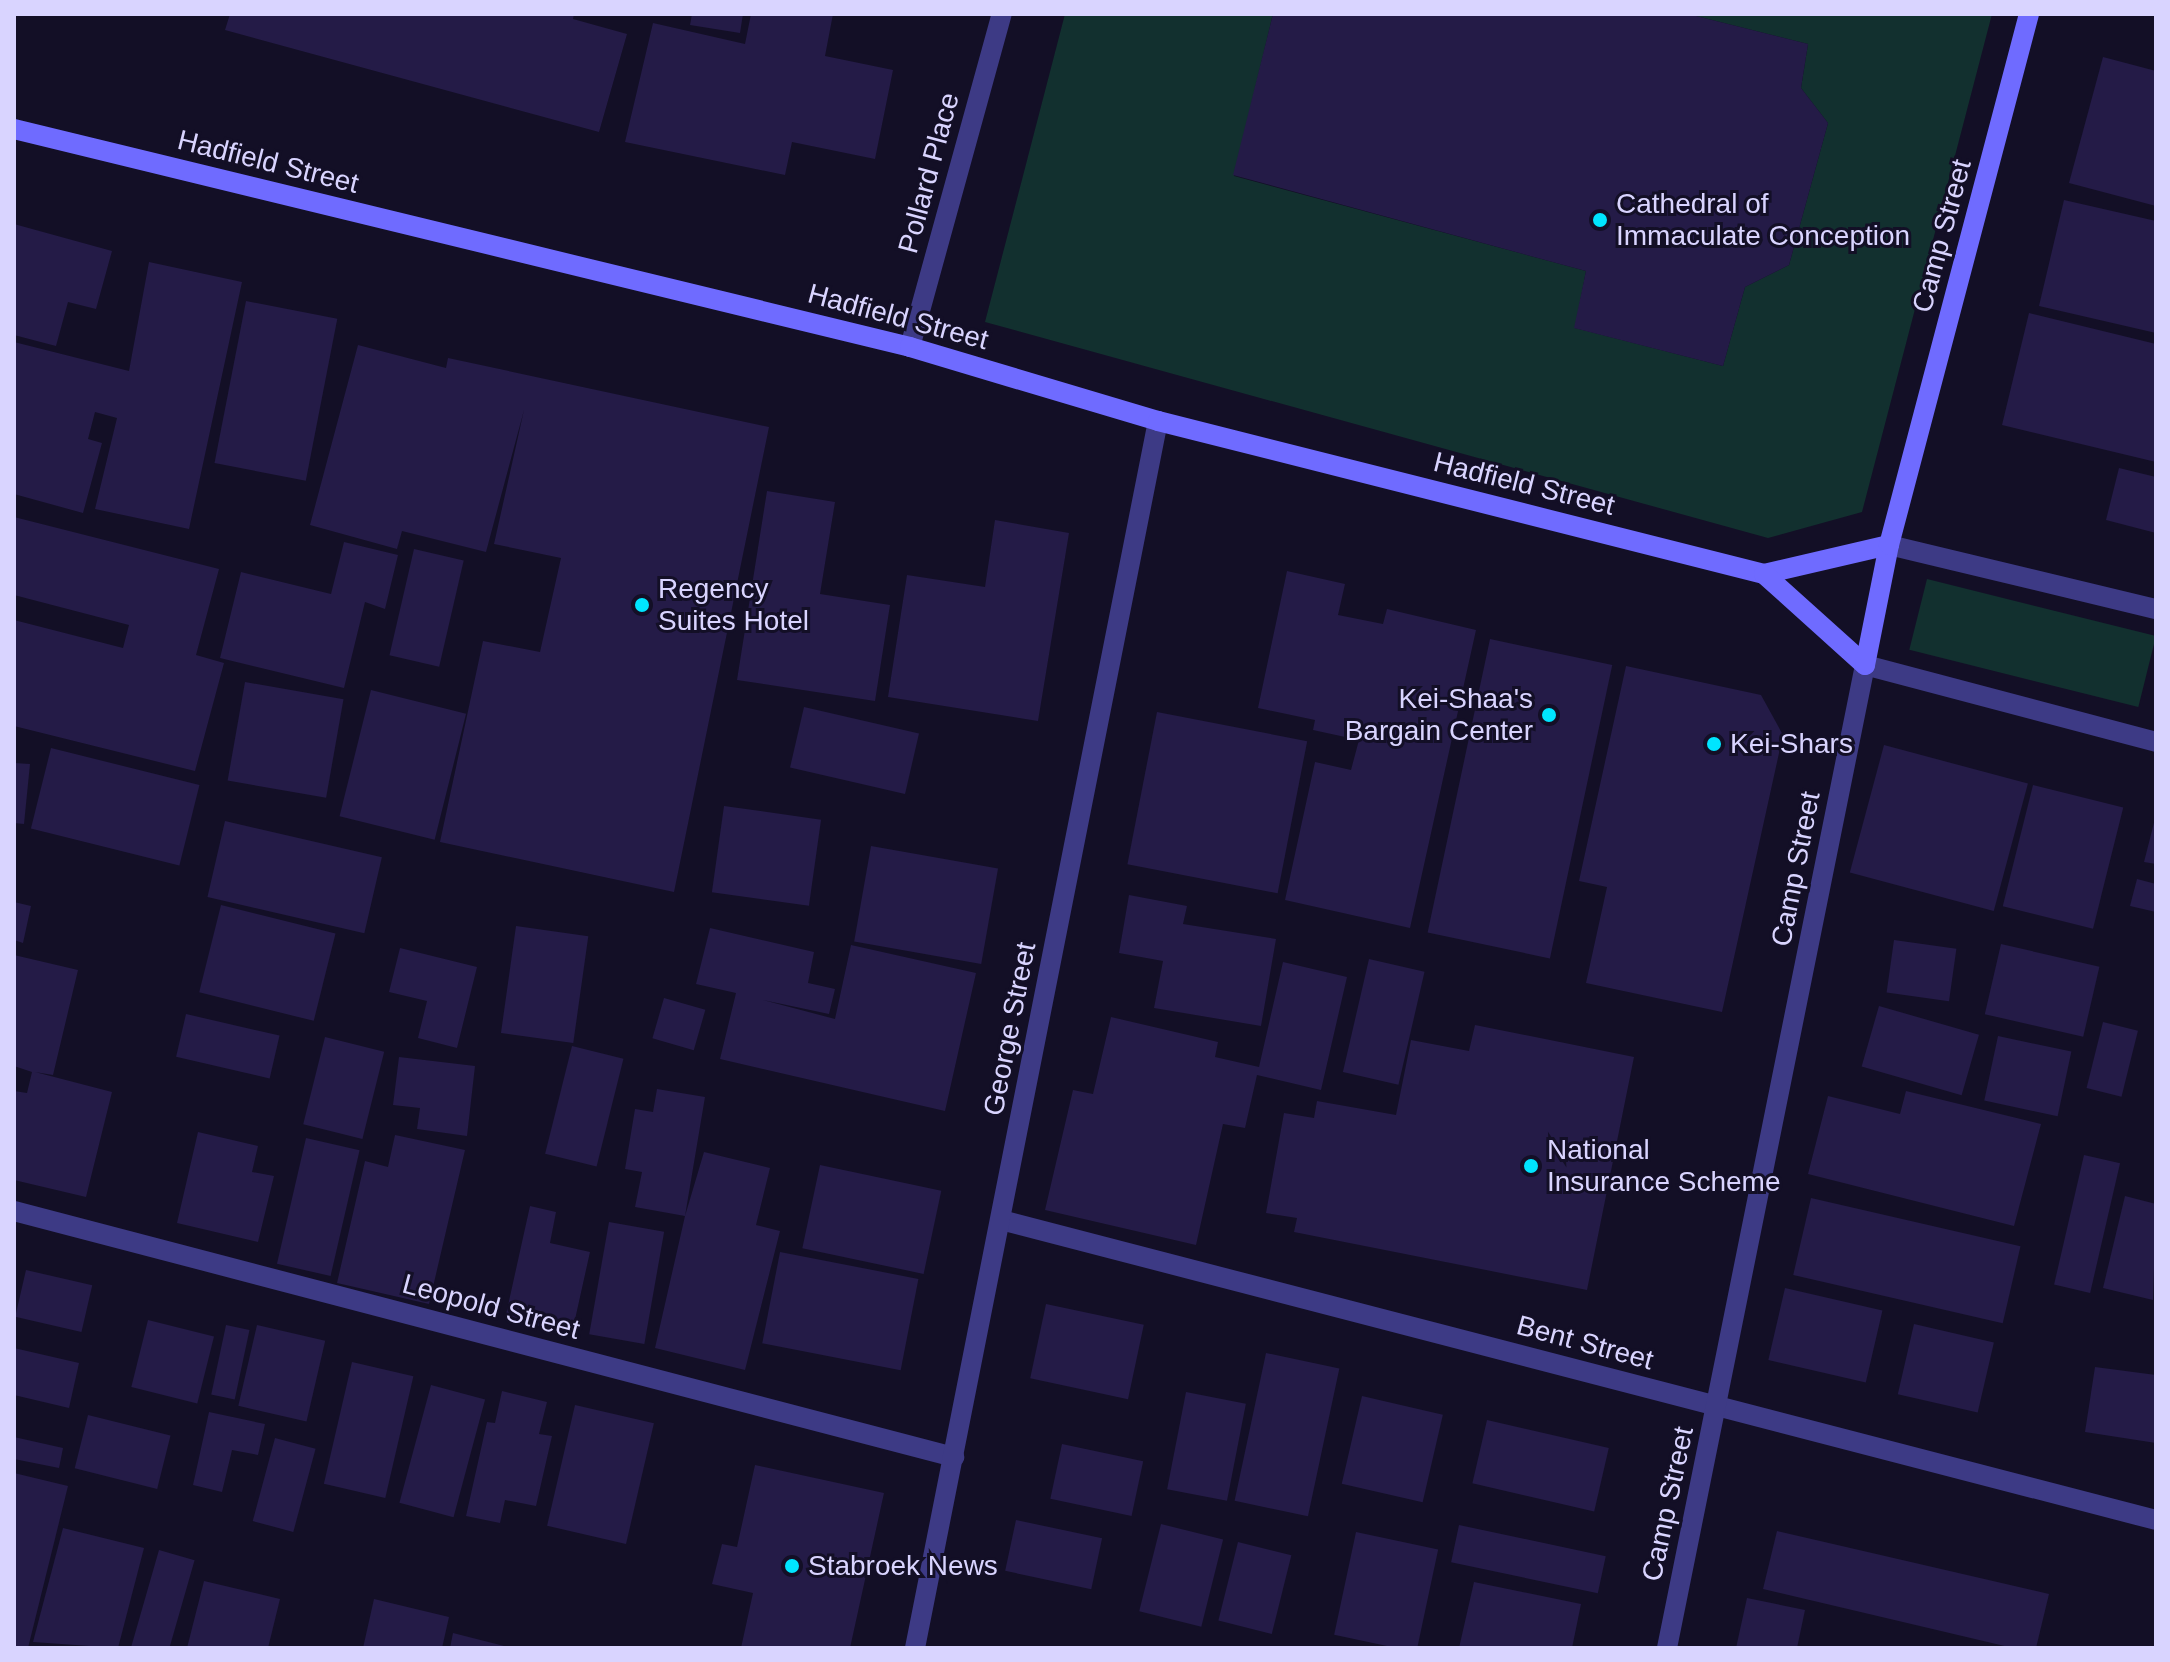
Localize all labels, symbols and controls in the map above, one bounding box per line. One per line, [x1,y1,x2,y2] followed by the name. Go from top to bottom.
[891,89,967,257] street label: Pollard Place
[174,123,362,201] street label: Hadfield Street
[1905,156,1979,316] street label: Camp Street
[1616,187,1910,253] place label: Cathedral of Immaculate Conception
[1591,211,1609,229] marker: Cathedral of Immaculate Conception
[804,277,992,357] street label: Hadfield Street
[1430,445,1618,523] street label: Hadfield Street
[658,572,809,638] place label: Regency Suites Hotel
[633,596,651,614] marker: Regency Suites Hotel
[1345,682,1533,748] place label: Kei-Shaa's Bargain Center
[1540,706,1558,724] marker: Kei-Shaa's Bargain Center
[1730,727,1853,761] place label: Kei-Shars
[1705,735,1723,753] marker: Kei-Shars
[1765,789,1827,949] street label: Camp Street
[977,939,1043,1119] street label: George Street
[1547,1133,1780,1199] place label: National Insurance Scheme
[1522,1157,1540,1175] marker: National Insurance Scheme
[399,1267,583,1347] street label: Leopold Street
[1513,1309,1657,1377] street label: Bent Street
[1635,1424,1701,1584] street label: Camp Street
[808,1549,998,1583] place label: Stabroek News
[783,1557,801,1575] marker: Stabroek News

